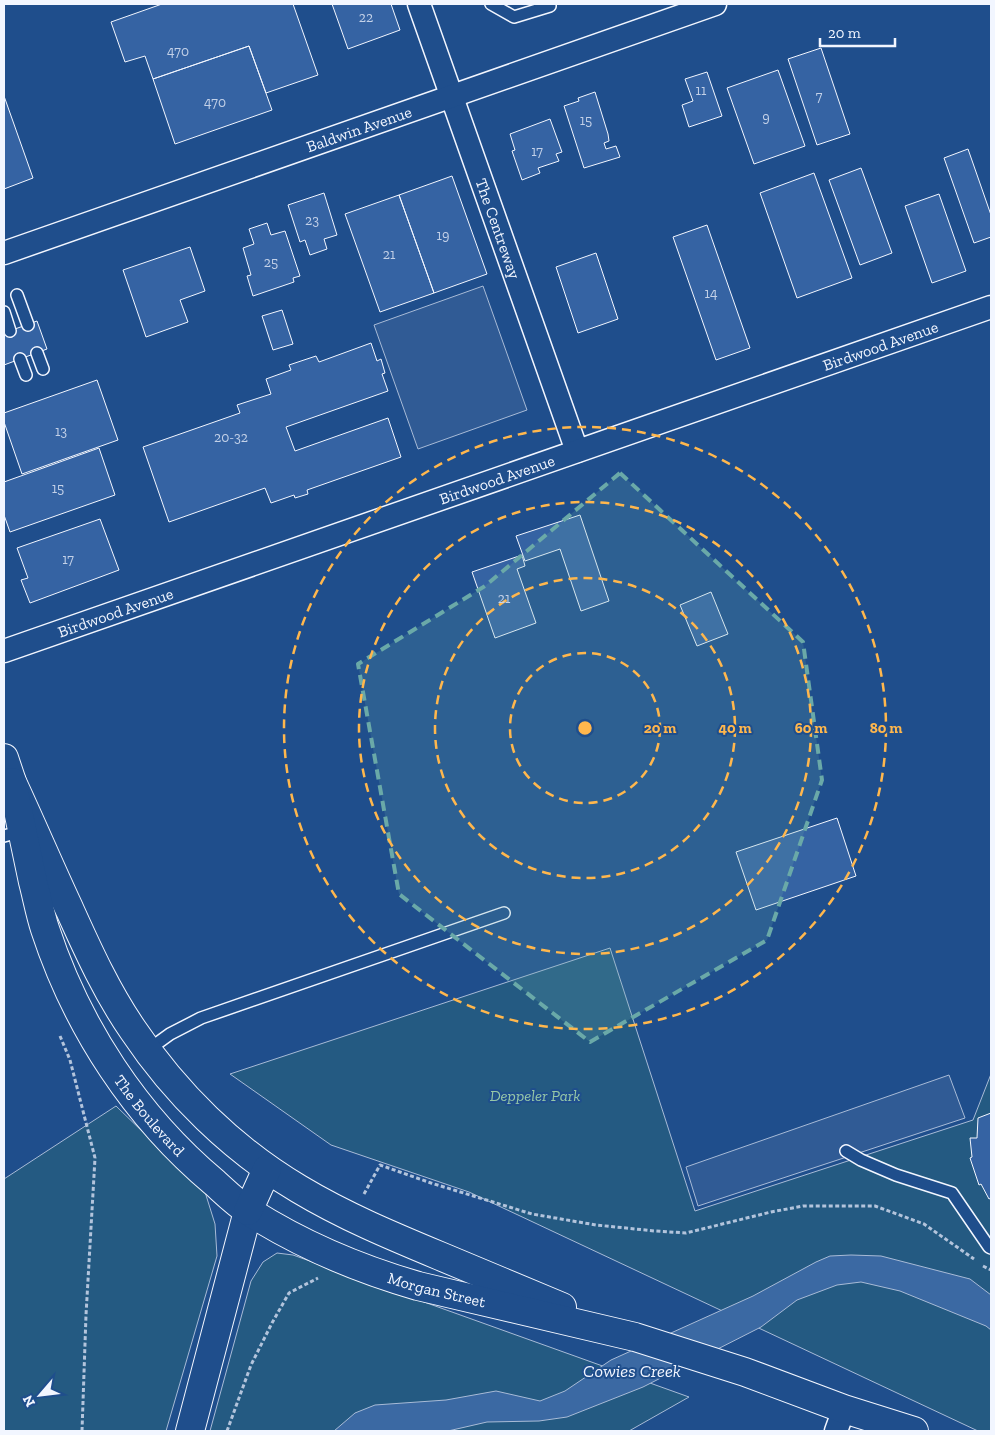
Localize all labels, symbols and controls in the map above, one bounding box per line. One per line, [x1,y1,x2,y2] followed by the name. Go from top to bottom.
[359,9,373,26] house number: 22
[820,15,895,47] scale bar
[828,24,861,42] text: 20 m
[167,43,189,60] house number: 470
[696,82,707,99] house number: 11
[816,88,823,105] house number: 7
[204,94,226,111] house number: 470
[304,102,414,156] street label: Baldwin Avenue
[762,109,770,126] house number: 9
[580,112,592,129] house number: 15
[531,143,543,160] house number: 17
[471,176,525,282] street label: The Centreway
[305,212,319,229] house number: 23
[437,227,449,244] house number: 19
[383,246,396,263] house number: 21
[264,254,278,271] house number: 25
[705,285,718,302] house number: 14
[820,317,941,375] street label: Birdwood Avenue
[55,423,67,440] house number: 13
[214,429,248,446] house number: 20-32
[437,451,557,509] street label: Birdwood Avenue
[52,480,64,497] house number: 15
[62,551,74,568] house number: 17
[55,584,176,641] street label: Birdwood Avenue
[498,590,511,607] house number: 21
[576,719,594,737] centre of rings
[644,719,676,737] text: 20 m
[718,719,752,737] text: 40 m
[795,719,827,737] text: 60 m
[870,719,902,737] text: 80 m
[110,1071,189,1160] street label: The Boulevard
[490,1086,580,1105] park label: Deppeler Park
[385,1268,487,1312] street label: Morgan Street
[583,1360,681,1382] water label: Cowies Creek
[15,1370,65,1420] north arrow
[19,1392,39,1410] text: N

